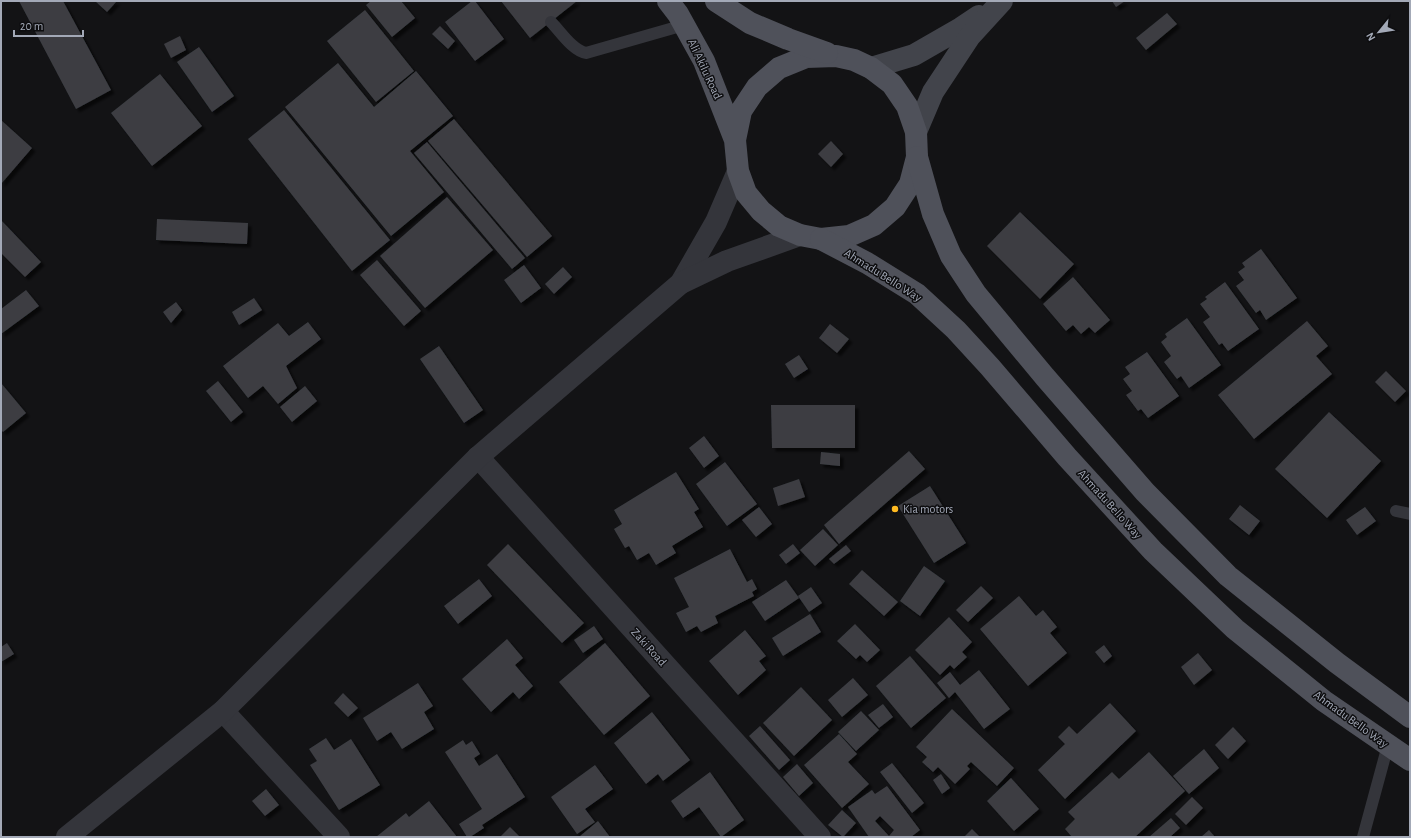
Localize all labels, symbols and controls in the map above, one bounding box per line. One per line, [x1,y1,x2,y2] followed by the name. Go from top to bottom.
[14,12,83,38] scale bar
[1359,12,1399,52] north arrow
[20,20,43,32] text: 20 m
[1364,31,1377,43] text: N
[686,37,724,101] street label: Ali Akilu Road
[842,246,924,304] street label: Ahmadu Bello Way
[1075,467,1144,542] street label: Ahmadu Bello Way
[903,503,953,515] place label: Kia motors
[890,504,900,514] marker: Kia motors
[629,626,669,668] street label: Zaki Road
[1311,688,1390,751] street label: Ahmadu Bello Way

